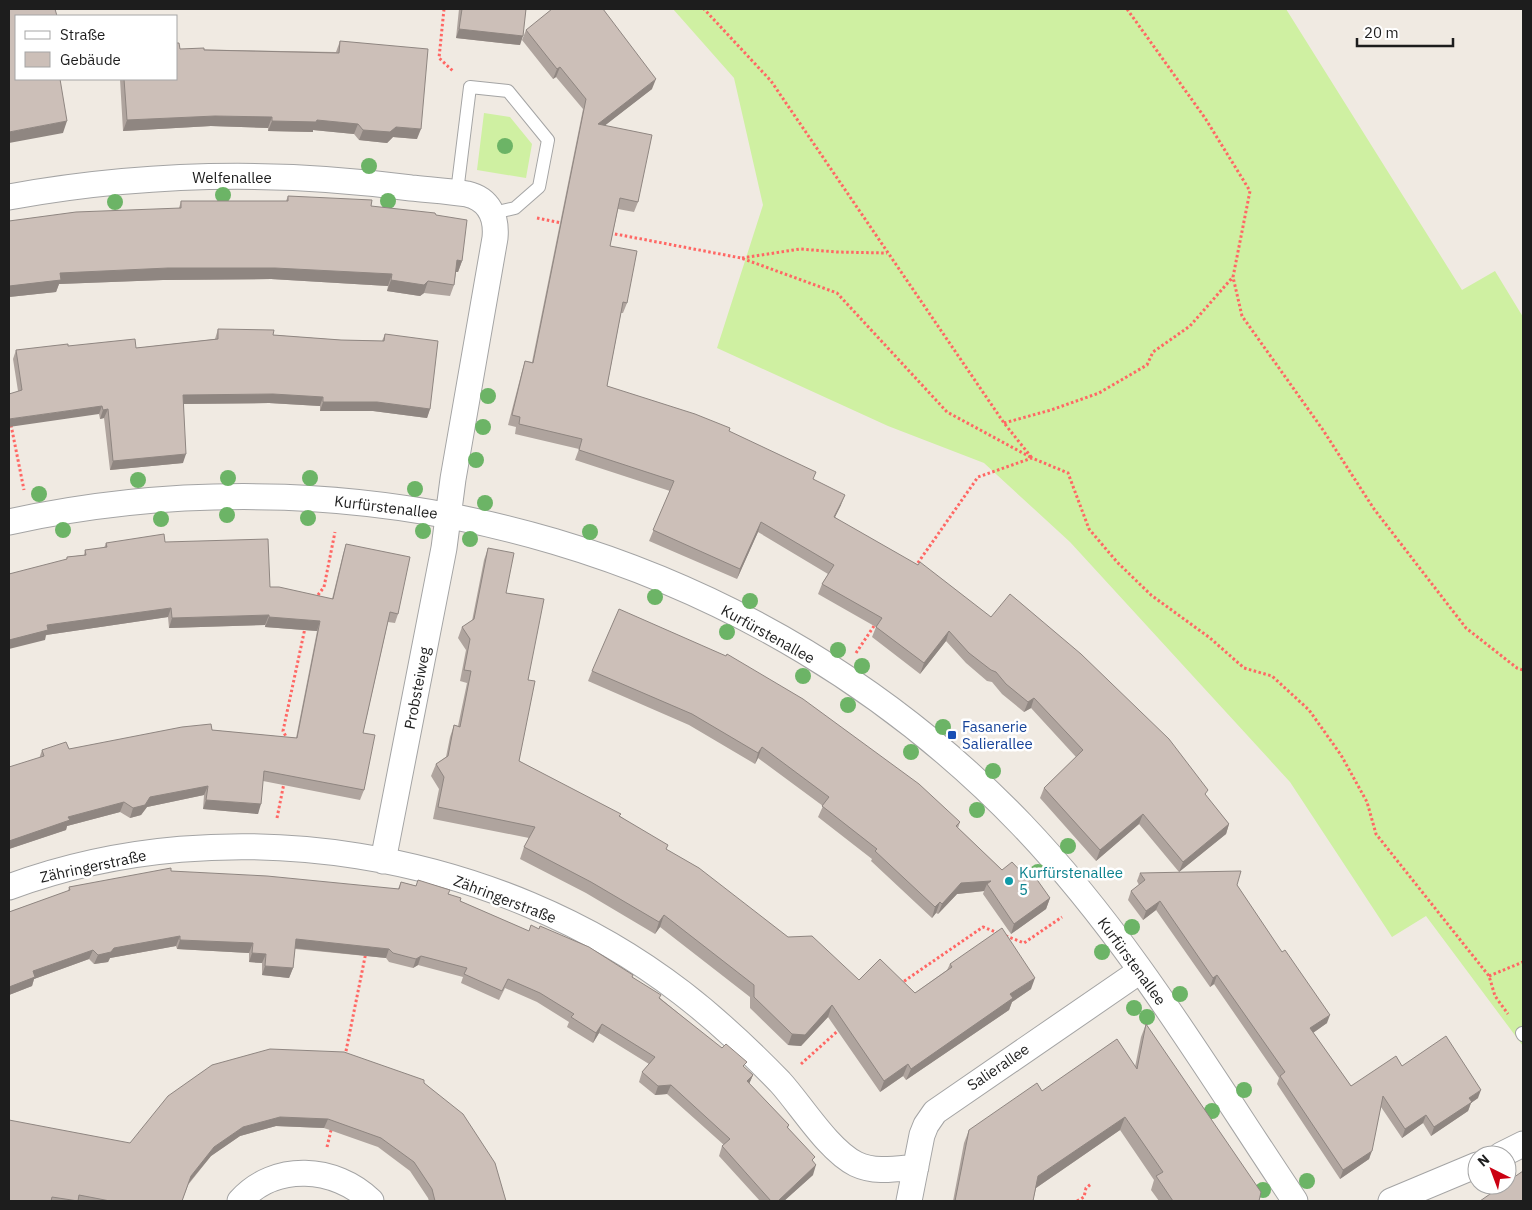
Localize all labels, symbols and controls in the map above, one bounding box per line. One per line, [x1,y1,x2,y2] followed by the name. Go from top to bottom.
[15,15,178,80] legend
[1357,15,1453,47] scale bar
[1364,23,1399,42] text: 20 m
[60,25,105,44] text: Straße
[60,50,121,69] text: Gebäude
[192,168,272,187] street label: Welfenallee
[333,491,439,523] street label: Kurfürstenallee
[718,600,818,668] street label: Kurfürstenallee
[400,645,434,731] street label: Probsteiweg
[962,717,1033,753] place label: Fasanerie Salierallee
[946,729,958,741] marker: Fasanerie Salierallee
[38,845,148,887] street label: Zähringerstraße
[1019,863,1123,899] place label: Kurfürstenallee 5
[451,871,559,927] street label: Zähringerstraße
[1003,875,1015,887] marker: Kurfürstenallee 5
[1094,913,1170,1009] street label: Kurfürstenallee
[963,1039,1033,1095] street label: Salierallee
[1467,1145,1517,1195] north arrow
[1474,1150,1493,1170] text: N

